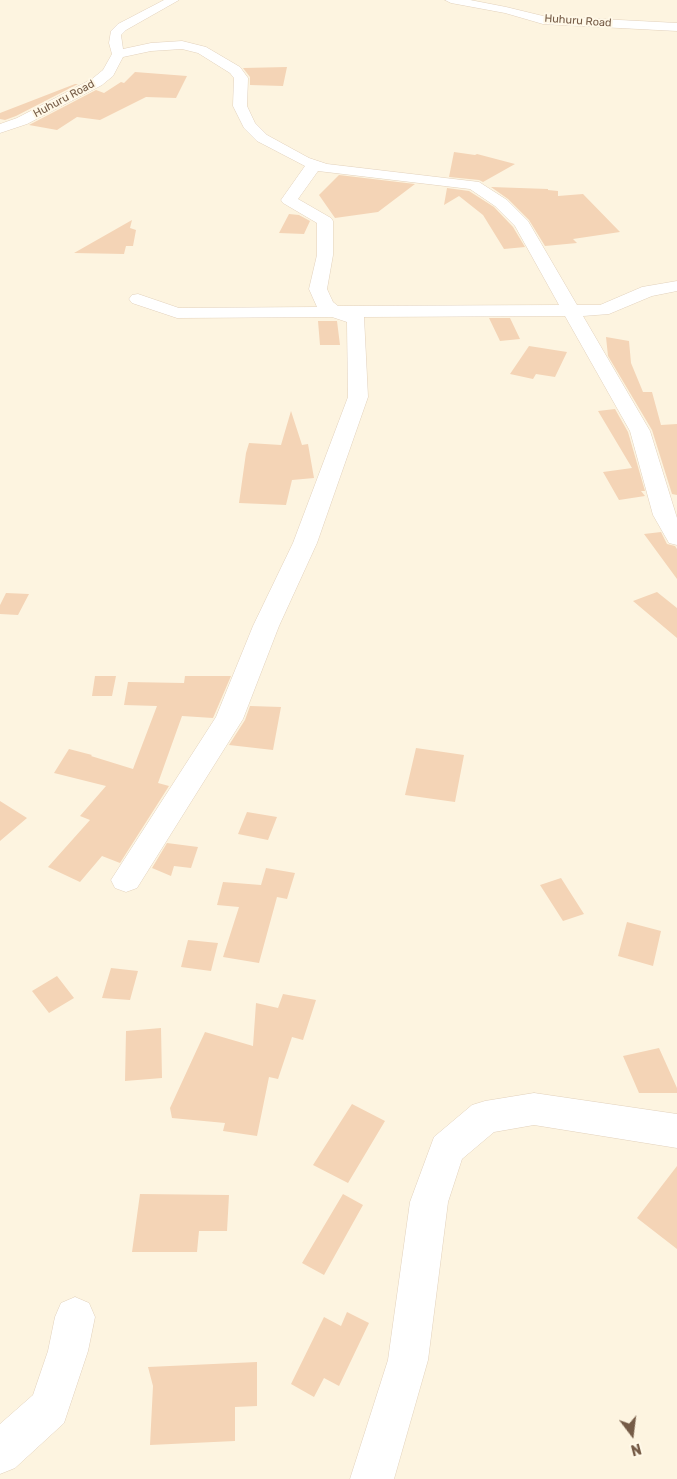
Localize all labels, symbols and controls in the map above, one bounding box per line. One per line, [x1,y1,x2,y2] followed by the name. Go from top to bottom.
[544,12,612,30] street label: Huhuru Road
[31,77,97,121] street label: Huhuru Road
[607,1409,657,1459] north arrow
[629,1439,643,1458] text: N

